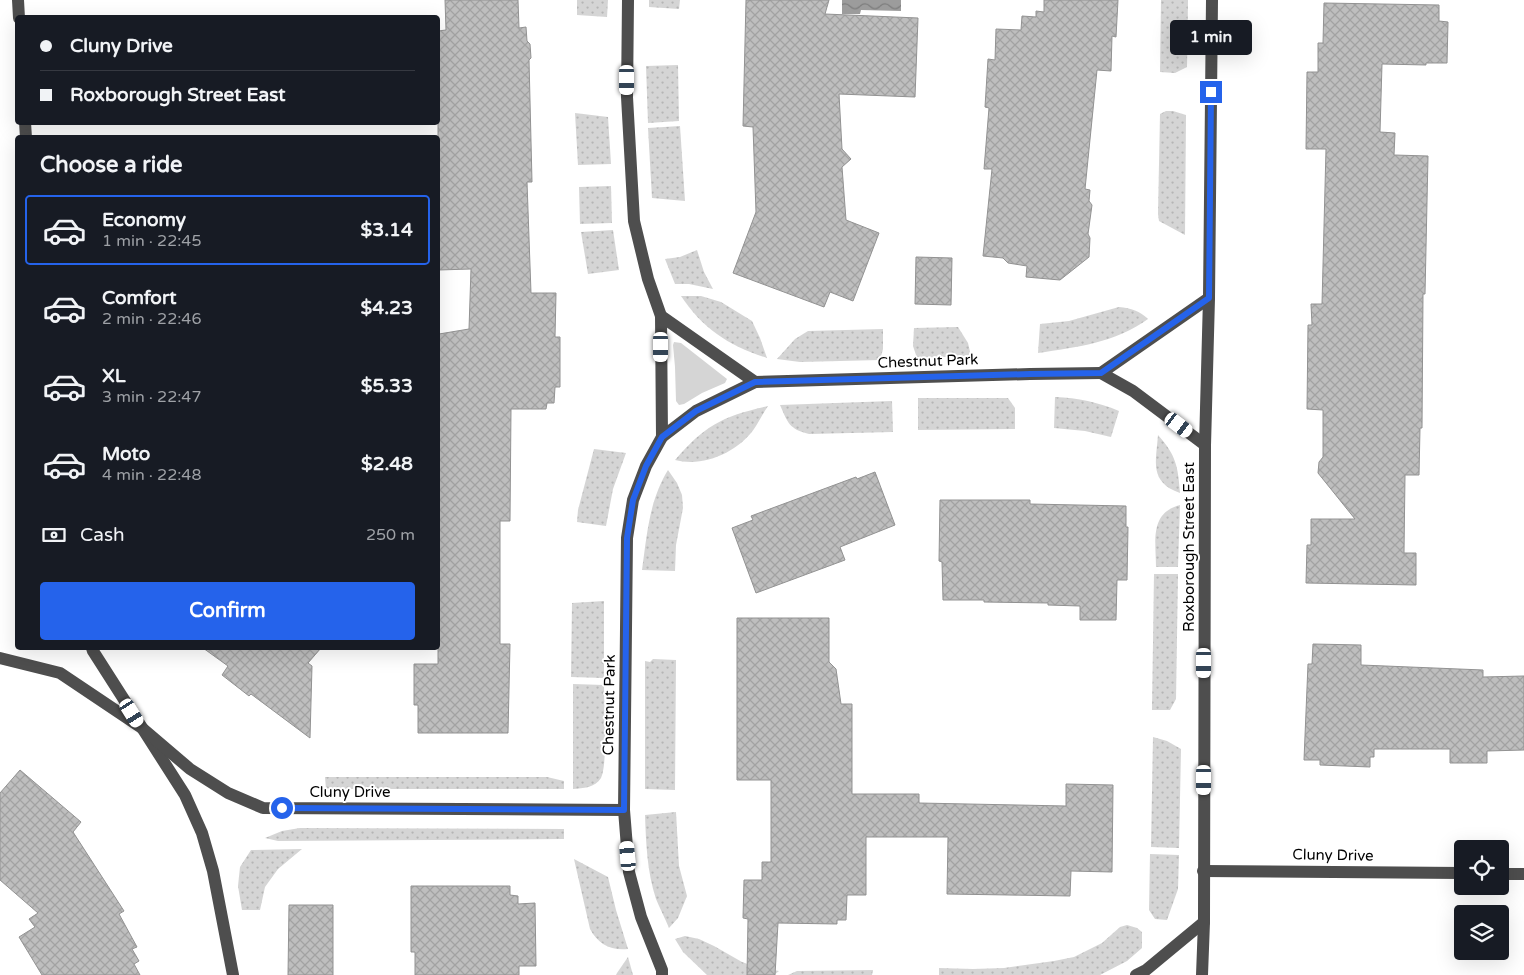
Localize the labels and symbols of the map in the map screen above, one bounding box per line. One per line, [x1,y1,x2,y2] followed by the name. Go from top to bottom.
[1170,19,1252,54] callout: 1 min
[619,65,634,95] car
[1200,81,1222,103] route end
[653,332,668,362] car
[877,350,979,372] street label: Chestnut Park
[1162,410,1195,440] car
[1180,462,1198,632] street label: Roxborough Street East
[1196,648,1211,678] car
[599,654,619,756] street label: Chestnut Park
[117,696,146,730] car
[1196,765,1211,795] car
[309,783,391,801] street label: Cluny Drive
[271,797,293,819] route start
[619,840,636,872] car
[1292,845,1374,865] street label: Cluny Drive

